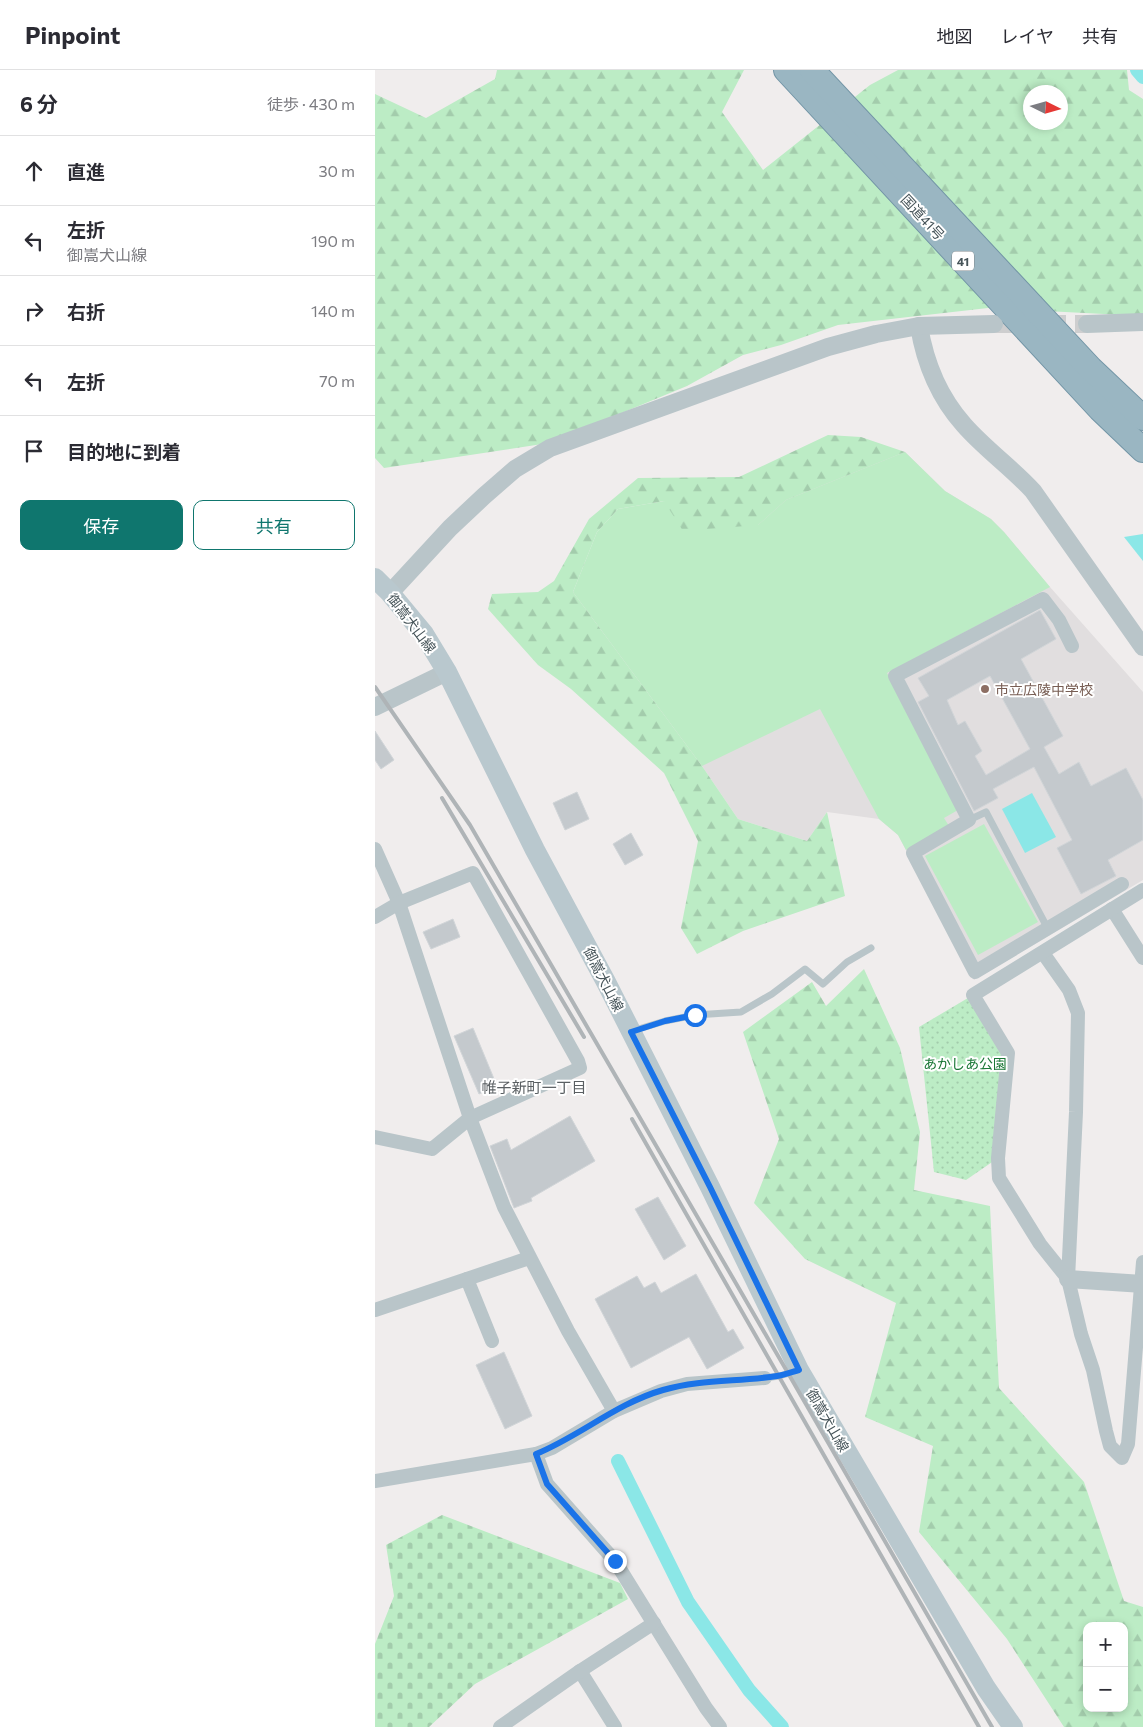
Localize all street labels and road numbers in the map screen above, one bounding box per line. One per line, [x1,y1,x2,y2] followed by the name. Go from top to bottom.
[898,191,948,243] street label: 国道41号
[952,252,974,270] road number: 41
[384,590,440,656] street label: 御嵩犬山線
[581,944,627,1014] street label: 御嵩犬山線
[803,1385,853,1455] street label: 御嵩犬山線

